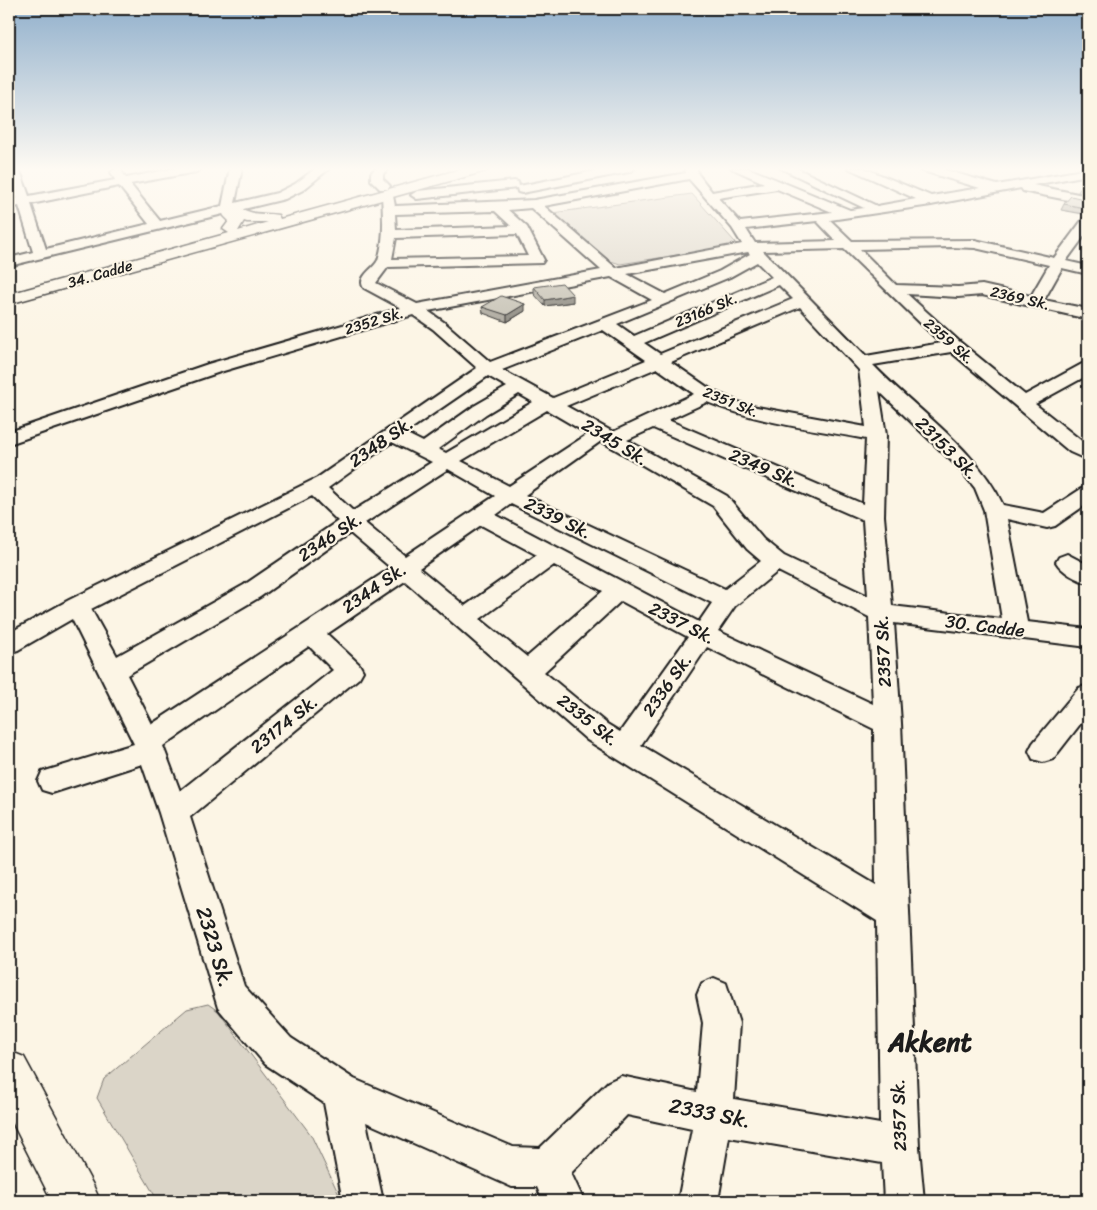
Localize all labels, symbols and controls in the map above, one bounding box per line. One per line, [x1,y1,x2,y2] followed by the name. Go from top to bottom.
[64,252,136,296] street label: 34. Cadde
[988,279,1052,317] street label: 2369 Sk.
[670,285,742,335] street label: 23166 Sk.
[341,300,407,342] street label: 2352 Sk.
[917,311,981,371] street label: 2359 Sk.
[699,379,763,425] street label: 2351 Sk.
[342,408,420,476] street label: 2348 Sk.
[907,408,987,488] street label: 23153 Sk.
[575,409,655,475] street label: 2345 Sk.
[724,439,804,497] street label: 2349 Sk.
[519,488,597,548] street label: 2339 Sk.
[291,503,369,571] street label: 2346 Sk.
[335,554,413,622] street label: 2344 Sk.
[643,593,721,653] street label: 2337 Sk.
[943,605,1027,647] street label: 30. Cadde
[865,614,901,688] street label: 2357 Sk.
[633,647,701,723] street label: 2336 Sk.
[550,685,626,755] street label: 2335 Sk.
[243,686,325,762] street label: 23174 Sk.
[185,902,245,992] street label: 2323 Sk.
[887,1019,972,1065] district label: Akkent
[882,1078,916,1152] street label: 2357 Sk.
[666,1086,754,1140] street label: 2333 Sk.

